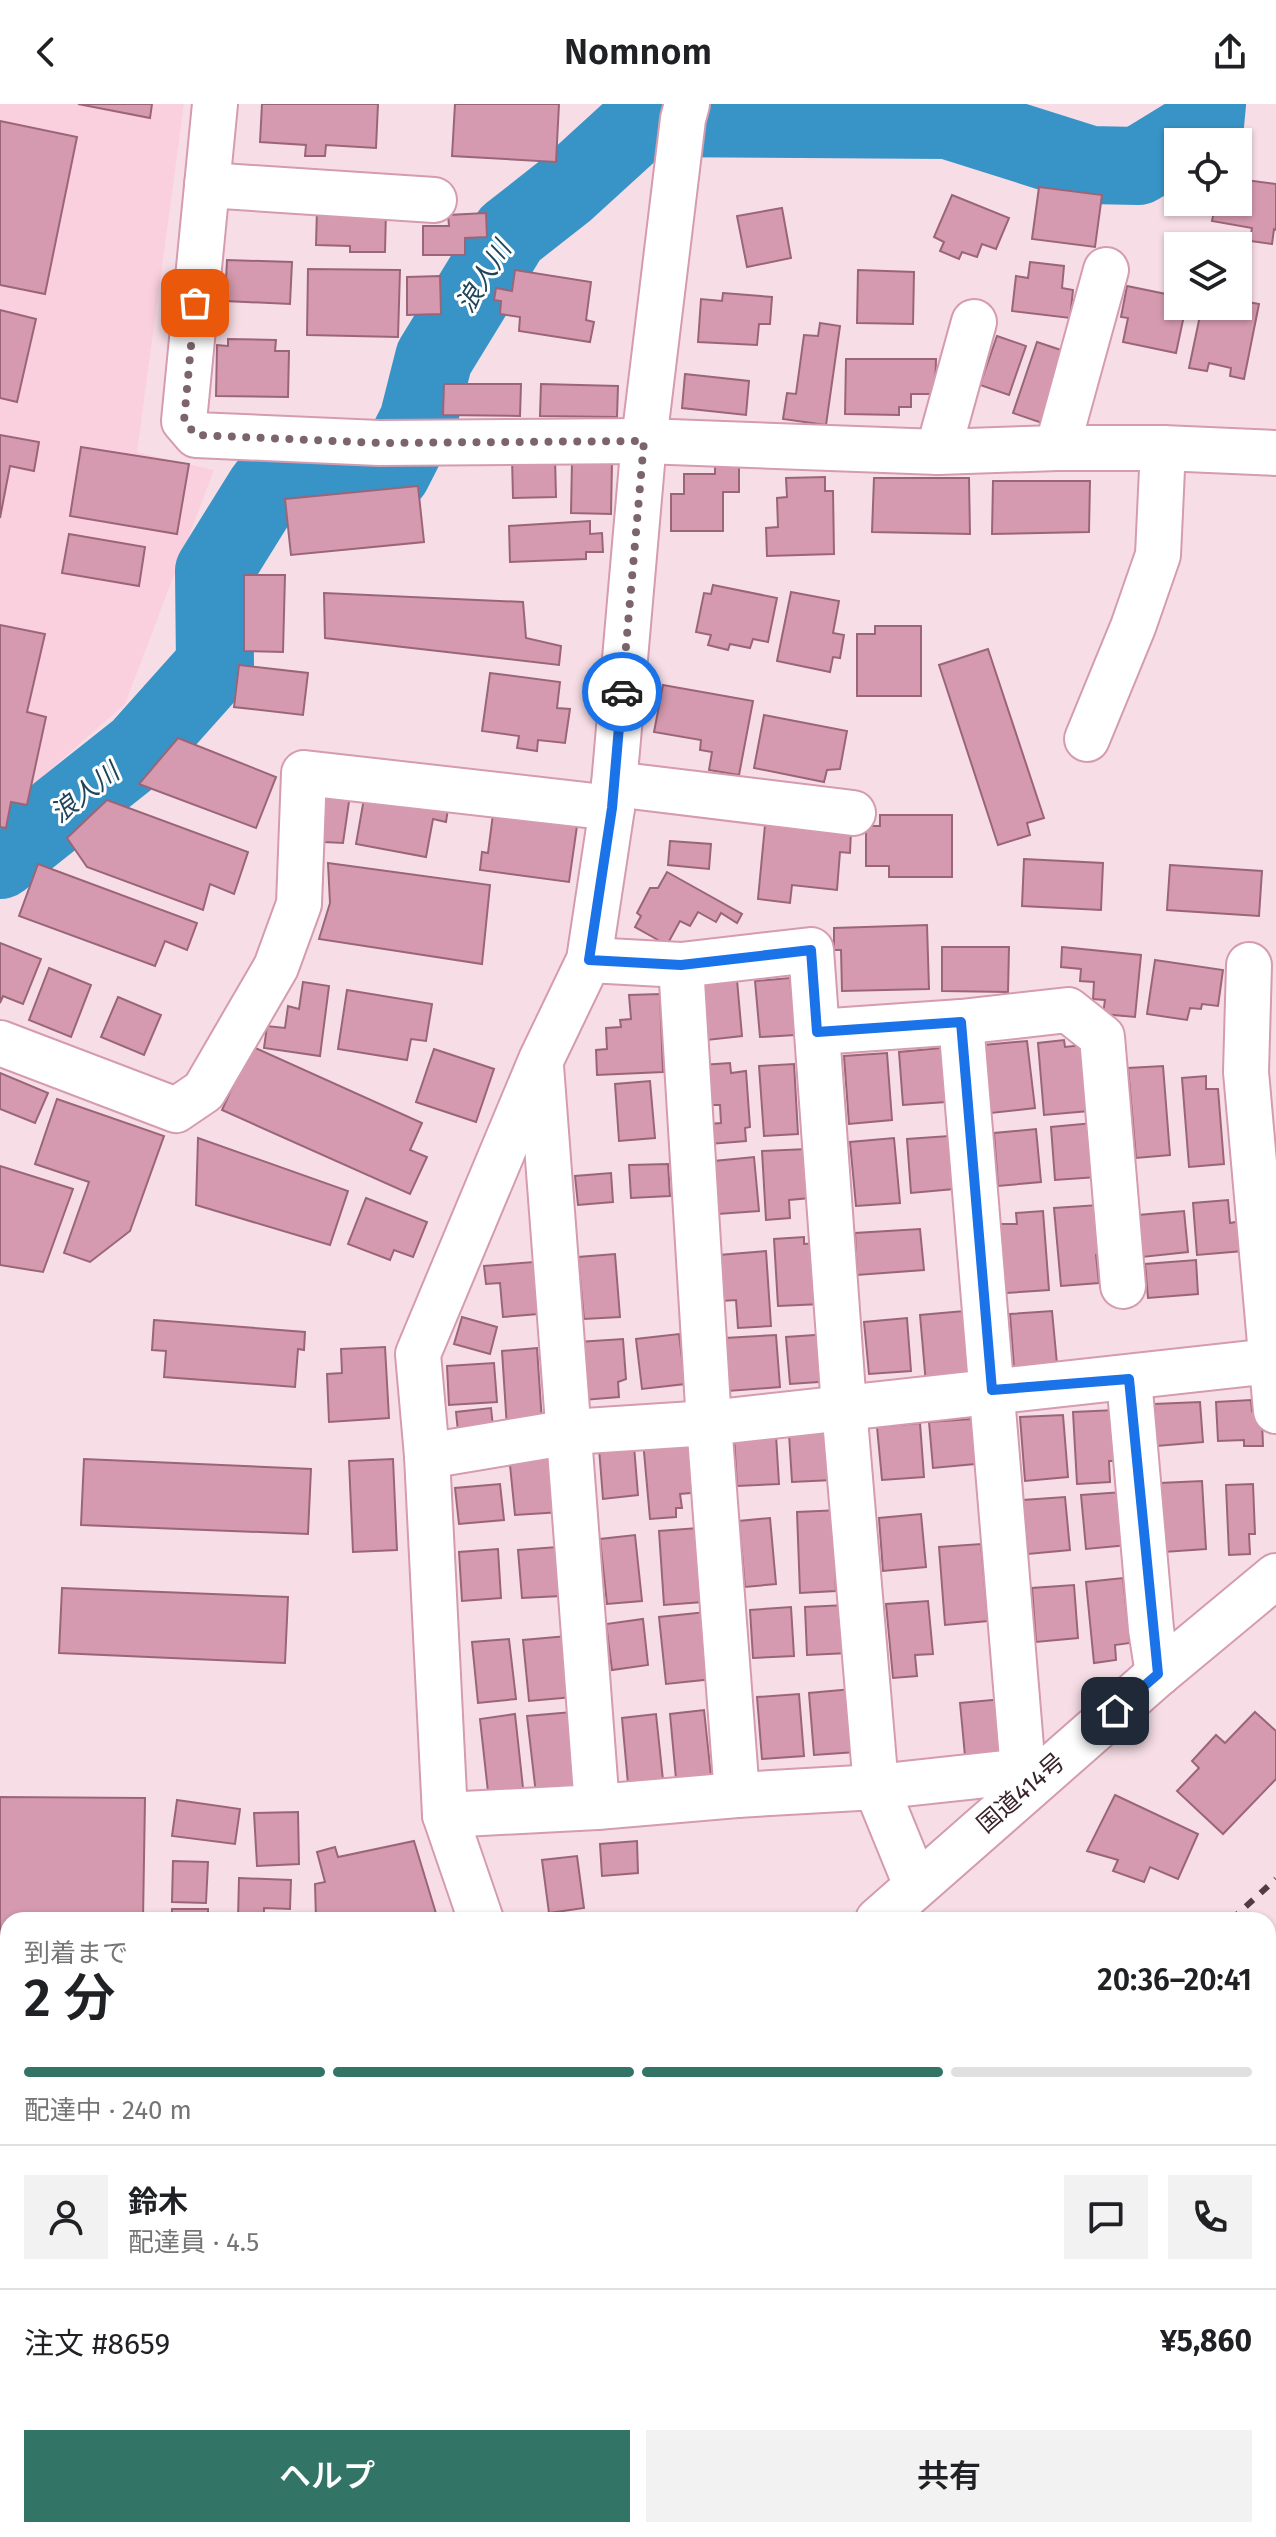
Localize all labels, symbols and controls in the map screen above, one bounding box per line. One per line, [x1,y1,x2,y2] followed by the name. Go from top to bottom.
[24,30,68,74] icon: back
[564,30,712,74] text: Nomnom
[1208,30,1252,74] icon: share
[1164,128,1252,320] map controls
[1164,128,1252,216] button: locate
[1164,232,1252,320] button: layers
[450,233,519,318] water label: 浪人川
[161,269,229,337] pin
[173,281,217,325] icon: bag
[582,652,662,732] courier
[600,670,644,714] icon: car
[45,755,128,829] water label: 浪人川
[1081,1677,1149,1745] pin
[1093,1689,1137,1733] icon: home
[972,1747,1070,1839] street label: 国道414号
[24,1938,128,1969] text: 到着まで
[1097,1962,1252,1998] text: 20:36–20:41
[24,1967,115,2030] text: 2 分
[24,2095,192,2126] text: 配達中 · 240 m
[24,2175,108,2259] button: person
[1064,2175,1148,2259] button: chat
[1168,2175,1252,2259] button: phone
[128,2184,188,2220] text: 鈴木
[128,2227,259,2258] text: 配達員 · 4.5
[1160,2323,1252,2359] text: ¥5,860
[24,2326,170,2362] text: 注文 #8659
[24,2430,630,2522] button: ヘルプ
[646,2430,1252,2522] button: 共有

